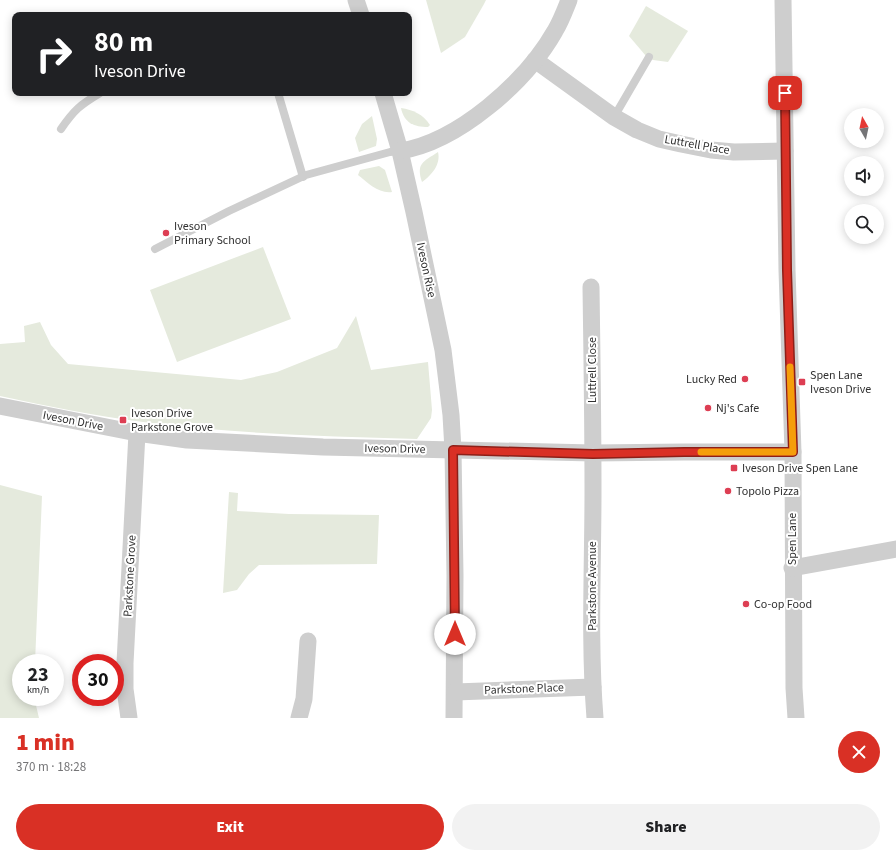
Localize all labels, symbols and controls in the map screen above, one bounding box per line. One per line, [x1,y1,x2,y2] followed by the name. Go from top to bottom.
[94,22,153,62] text: 80 m
[28,28,80,80] icon: right
[94,59,186,84] text: Iveson Drive
[768,76,802,110] pin
[774,82,796,104] icon: arrive
[844,108,884,148] north arrow
[844,108,884,244] map controls
[663,131,731,159] street label: Luttrell Place
[844,156,884,196] button: sound
[844,204,884,244] button: search
[174,218,251,249] place label: Iveson Primary School
[161,228,171,238] marker: Iveson Primary School
[412,241,440,299] street label: Iveson Rise
[584,337,601,403] street label: Luttrell Close
[810,367,871,398] place label: Spen Lane Iveson Drive
[686,371,737,388] place label: Lucky Red
[740,374,750,384] marker: Lucky Red
[797,377,807,387] marker: Spen Lane Iveson Drive
[716,400,759,417] place label: Nj's Cafe
[703,403,713,413] marker: Nj's Cafe
[131,405,213,436] place label: Iveson Drive Parkstone Grove
[41,407,105,435] street label: Iveson Drive
[118,415,128,425] marker: Iveson Drive Parkstone Grove
[364,440,426,458] street label: Iveson Drive
[742,460,858,477] place label: Iveson Drive Spen Lane
[729,463,739,473] marker: Iveson Drive Spen Lane
[736,483,799,500] place label: Topolo Pizza
[723,486,733,496] marker: Topolo Pizza
[784,513,801,565] street label: Spen Lane
[119,535,141,617] street label: Parkstone Grove
[584,541,601,631] street label: Parkstone Avenue
[754,596,812,613] place label: Co-op Food
[741,599,751,609] marker: Co-op Food
[434,613,476,655] position arrow
[72,654,124,706] speed limit sign: 30
[27,661,49,689] text: 23
[484,679,564,699] street label: Parkstone Place
[27,683,49,697] text: km/h
[16,725,75,760] text: 1 min
[838,731,880,773] button: close
[16,758,86,776] text: 370 m · 18:28
[16,804,444,850] button: Exit
[452,804,880,850] button: Share

